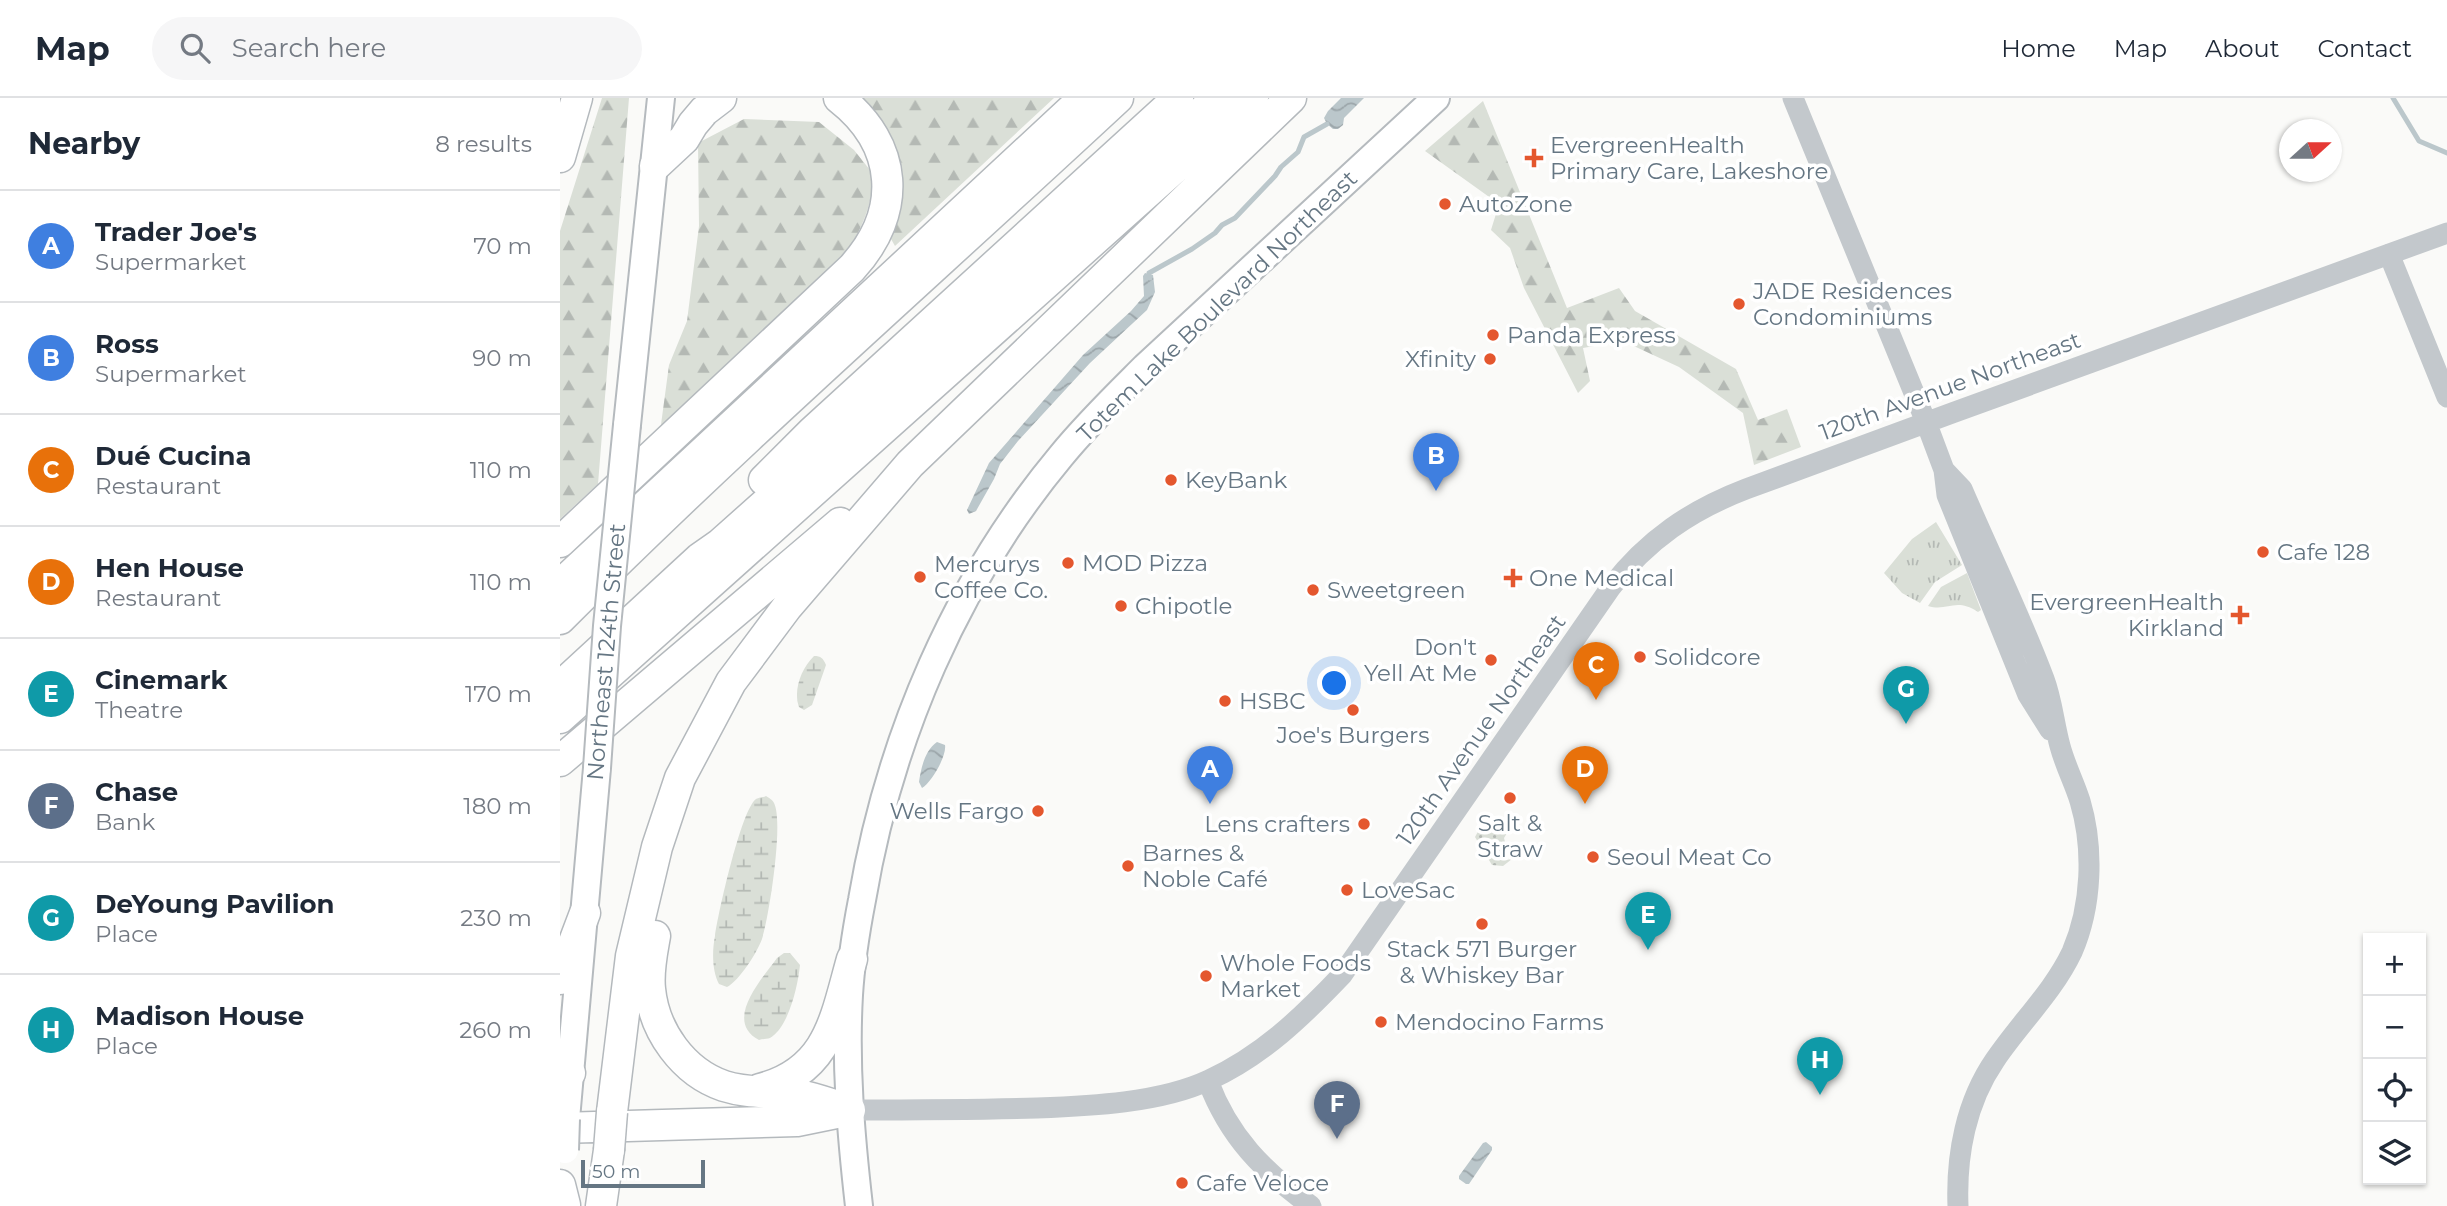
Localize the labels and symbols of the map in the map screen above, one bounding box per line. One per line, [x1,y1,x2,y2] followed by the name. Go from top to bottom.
[2279,119,2342,182] north arrow
[1550,131,1828,185] place label: EvergreenHealth Primary Care, Lakeshore
[1524,148,1544,168] marker: EvergreenHealth Primary Care, Lakeshore
[1071,165,1363,447] street label: Totem Lake Boulevard Northeast
[1459,190,1573,218] place label: AutoZone
[1437,196,1453,212] marker: AutoZone
[1752,277,1952,331] place label: JADE Residences Condominiums
[1731,296,1747,312] marker: JADE Residences Condominiums
[1507,321,1676,349] place label: Panda Express
[1816,326,2084,446] street label: 120th Avenue Northeast
[1485,327,1501,343] marker: Panda Express
[1405,345,1477,373] place label: Xfinity
[1482,351,1498,367] marker: Xfinity
[1413,433,1459,491] pin: B
[1185,466,1287,494] place label: KeyBank
[1163,472,1179,488] marker: KeyBank
[581,522,631,782] street label: Northeast 124th Street
[2277,538,2370,566] place label: Cafe 128
[2255,544,2271,560] marker: Cafe 128
[1082,549,1208,577] place label: MOD Pizza
[934,550,1048,604] place label: Mercurys Coffee Co.
[1060,555,1076,571] marker: MOD Pizza
[1529,564,1674,592] place label: One Medical
[1503,568,1523,588] marker: One Medical
[912,569,928,585] marker: Mercurys Coffee Co.
[1327,576,1466,604] place label: Sweetgreen
[1305,582,1321,598] marker: Sweetgreen
[2029,588,2224,642] place label: EvergreenHealth Kirkland
[1135,592,1232,620] place label: Chipotle
[1113,598,1129,614] marker: Chipotle
[2230,605,2250,625] marker: EvergreenHealth Kirkland
[1390,609,1572,851] street label: 120th Avenue Northeast
[1364,633,1477,687] place label: Don't Yell At Me
[1573,642,1619,700] pin: C
[1654,643,1761,671] place label: Solidcore
[1632,649,1648,665] marker: Solidcore
[1483,652,1499,668] marker: Don't Yell At Me
[1317,666,1351,700] your location
[1883,666,1929,724] pin: G
[1239,687,1306,715] place label: HSBC
[1217,693,1233,709] marker: HSBC
[1345,702,1361,718] marker: Joe's Burgers
[1276,721,1429,749] place label: Joe's Burgers
[1187,746,1233,804] pin: A
[1562,746,1608,804] pin: D
[1502,790,1518,806] marker: Salt & Straw
[889,797,1024,825] place label: Wells Fargo
[1030,803,1046,819] marker: Wells Fargo
[1477,809,1543,863] place label: Salt & Straw
[1204,810,1350,838] place label: Lens crafters
[1356,816,1372,832] marker: Lens crafters
[1142,839,1268,893] place label: Barnes & Noble Café
[1607,843,1772,871] place label: Seoul Meat Co
[1585,849,1601,865] marker: Seoul Meat Co
[1120,858,1136,874] marker: Barnes & Noble Café
[1361,876,1455,904] place label: LoveSac
[1339,882,1355,898] marker: LoveSac
[1625,892,1671,950] pin: E
[1474,916,1490,932] marker: Stack 571 Burger & Whiskey Bar
[1387,935,1577,989] place label: Stack 571 Burger & Whiskey Bar
[1220,949,1371,1003] place label: Whole Foods Market
[1198,968,1214,984] marker: Whole Foods Market
[1395,1008,1604,1036] place label: Mendocino Farms
[1373,1014,1389,1030] marker: Mendocino Farms
[1797,1037,1843,1095] pin: H
[1314,1081,1360,1139] pin: F
[581,1157,705,1189] scale bar
[1196,1169,1329,1197] place label: Cafe Veloce
[1174,1175,1190,1191] marker: Cafe Veloce

